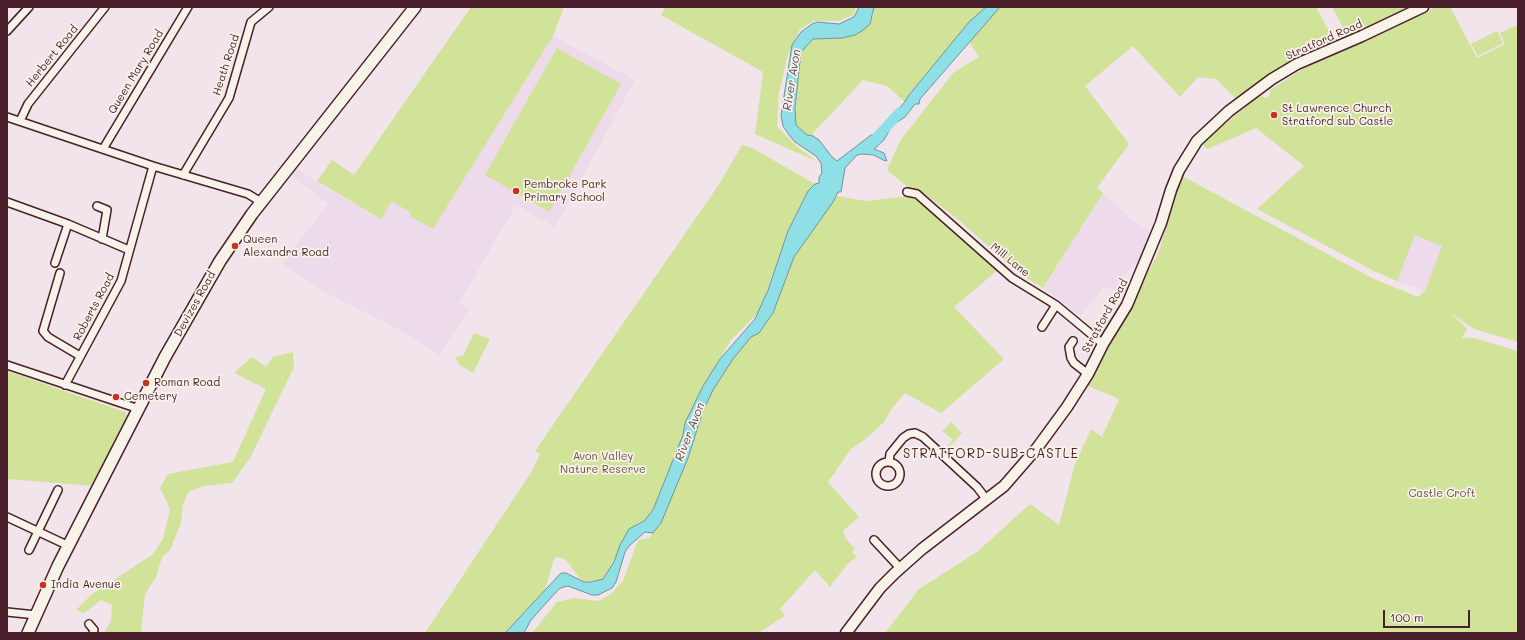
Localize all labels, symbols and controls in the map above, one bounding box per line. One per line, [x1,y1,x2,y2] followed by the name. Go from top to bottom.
[1284,17,1364,63] street label: Stratford Road
[23,23,81,89] street label: Herbert Road
[106,28,166,116] street label: Queen Mary Road
[210,33,242,97] street label: Heath Road
[780,48,804,112] water label: River Avon
[1282,102,1393,128] place label: St Lawrence Church Stratford sub Castle
[1269,110,1279,120] marker: St Lawrence Church Stratford sub Castle
[524,178,606,204] place label: Pembroke Park Primary School
[511,186,521,196] marker: Pembroke Park Primary School
[243,233,329,259] place label: Queen Alexandra Road
[988,240,1032,280] street label: Mill Lane
[230,241,240,251] marker: Queen Alexandra Road
[172,269,218,339] street label: Devizes Road
[71,271,117,343] street label: Roberts Road
[1079,277,1131,355] street label: Stratford Road
[154,376,220,390] place label: Roman Road
[141,378,151,388] marker: Roman Road
[124,390,177,404] place label: Cemetery
[111,392,121,402] marker: Cemetery
[672,400,708,464] water label: River Avon
[903,446,1079,462] district label: STRATFORD-SUB-CASTLE
[560,450,646,476] park label: Avon Valley Nature Reserve
[1408,487,1476,501] park label: Castle Croft
[51,578,121,592] place label: India Avenue
[38,580,48,590] marker: India Avenue
[1385,602,1472,628] scale bar
[1390,609,1424,625] text: 100 m

